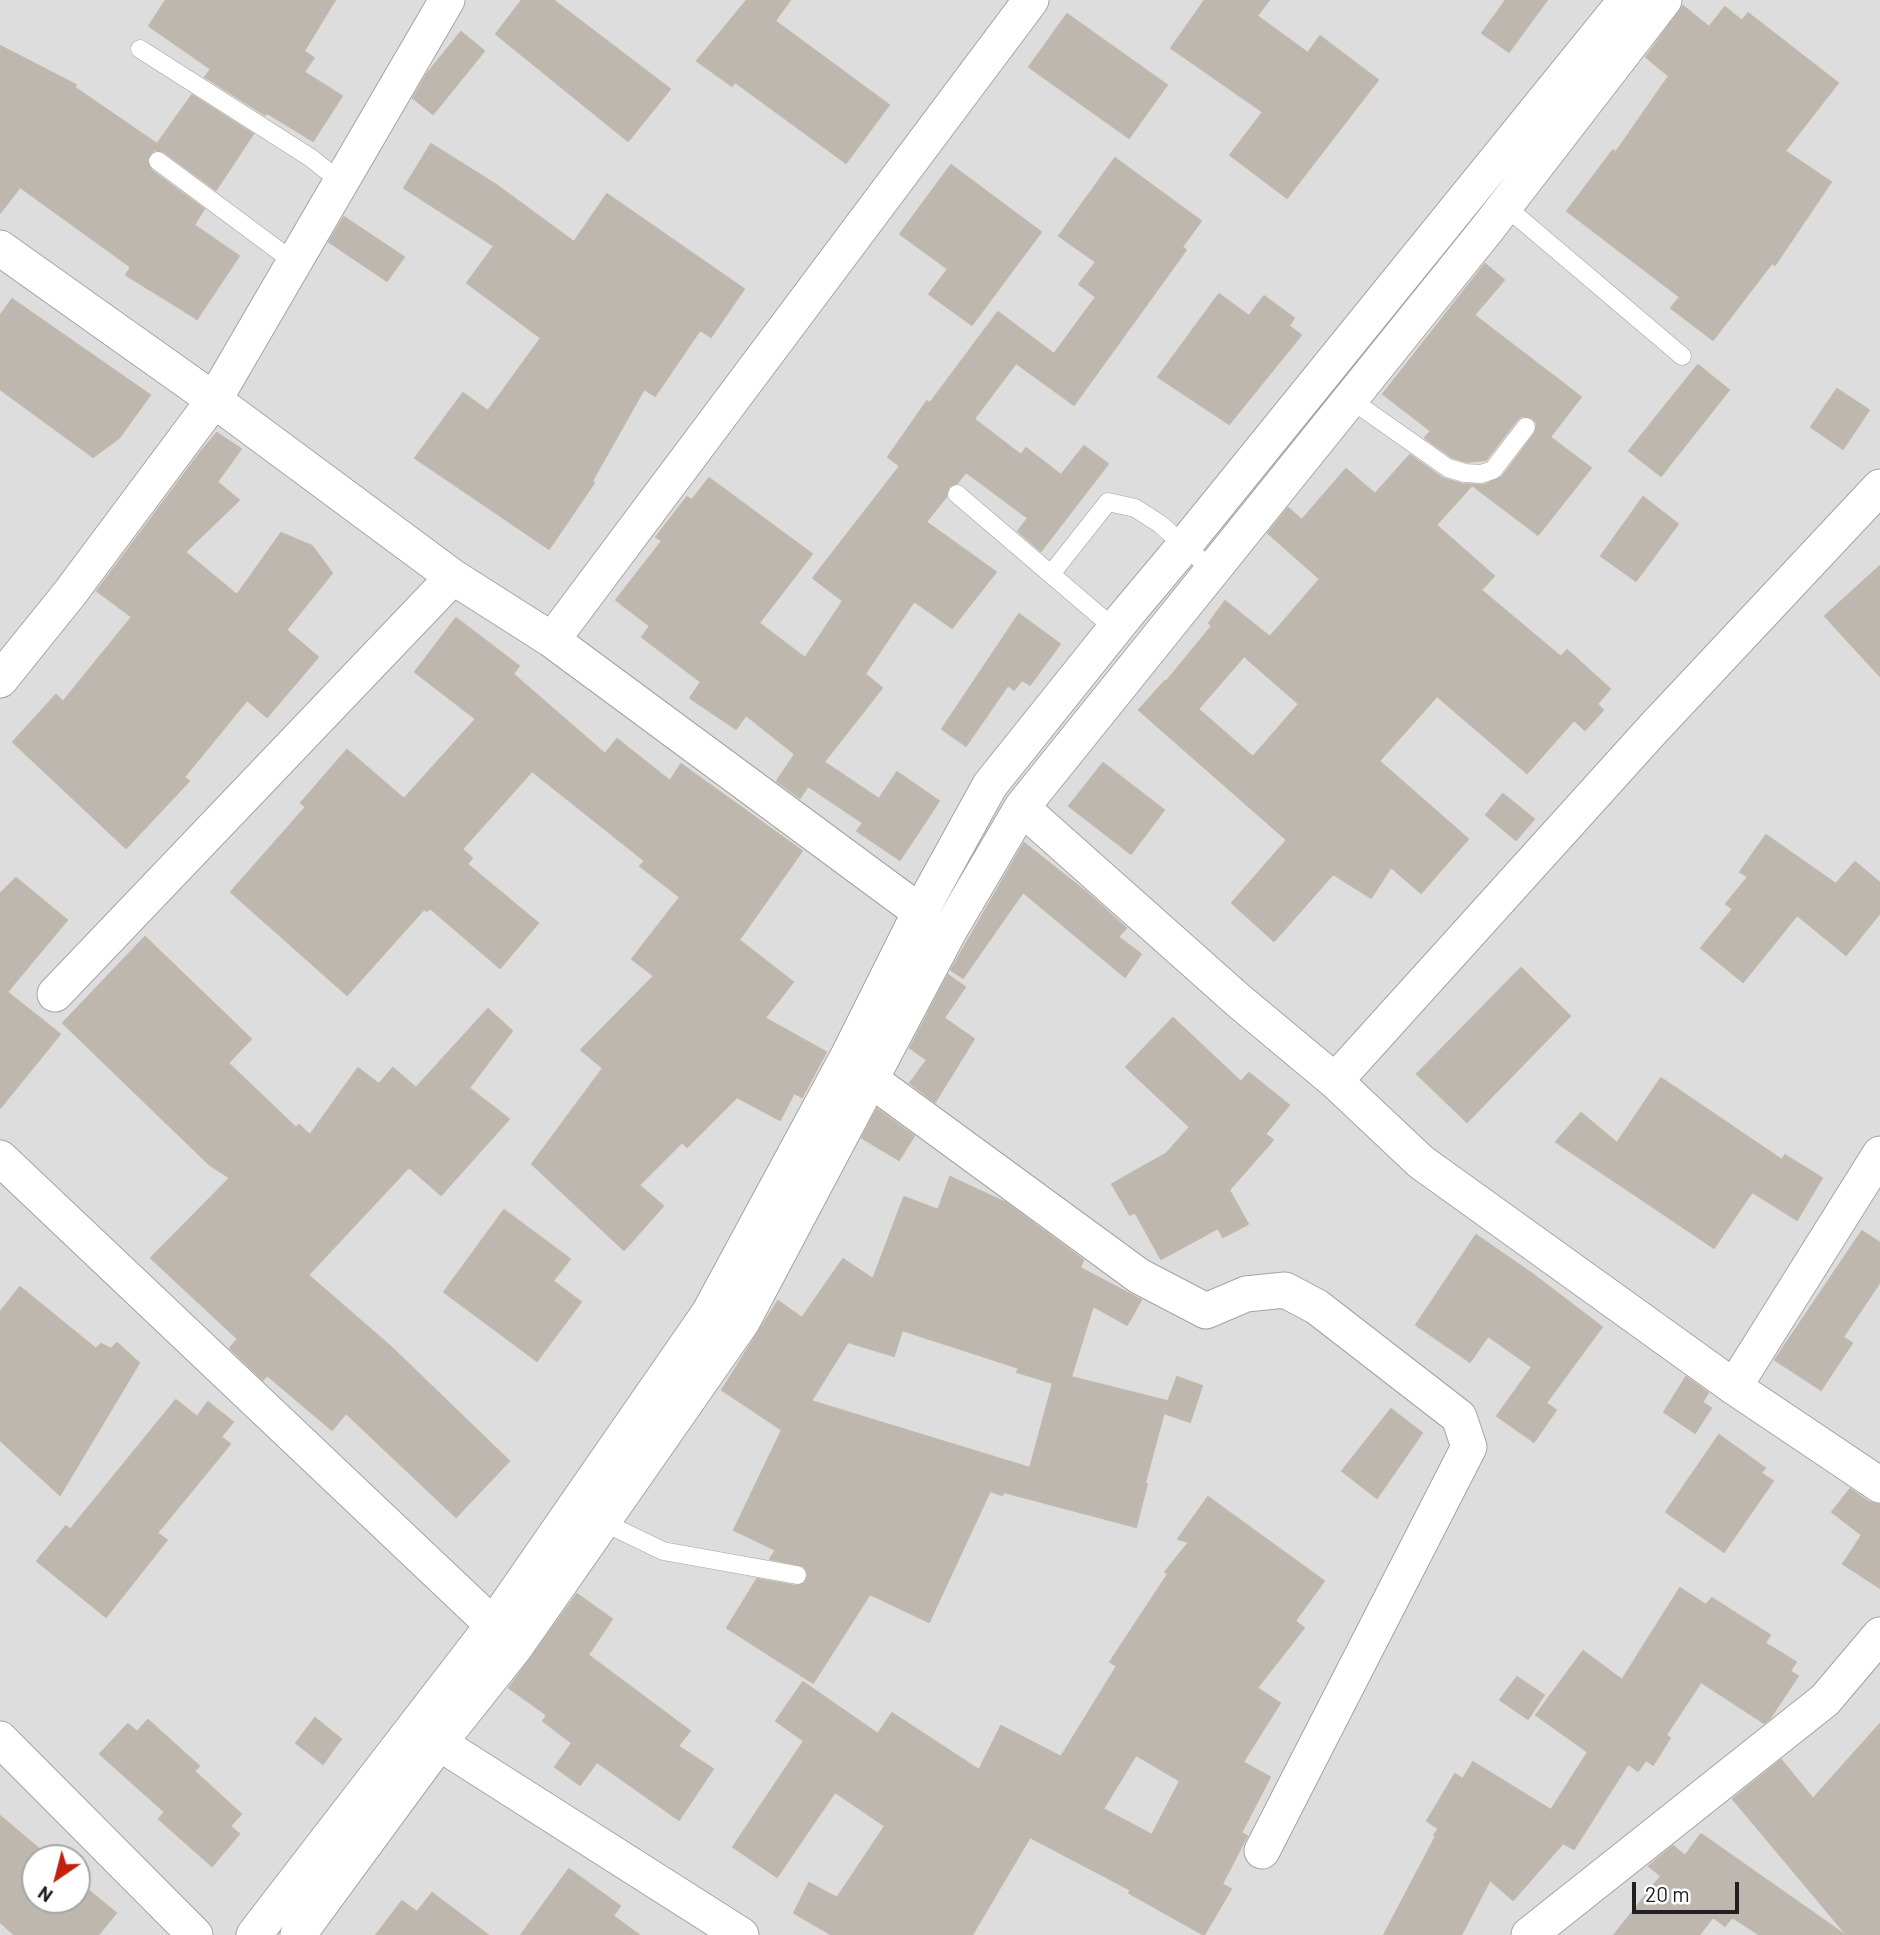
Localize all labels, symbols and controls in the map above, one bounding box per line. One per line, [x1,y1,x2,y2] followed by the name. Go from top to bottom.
[21,1844,91,1914] north arrow
[1635,1868,1742,1912] scale bar
[1645,1881,1690,1906] text: 20 m
[33,1882,57,1908] text: N

